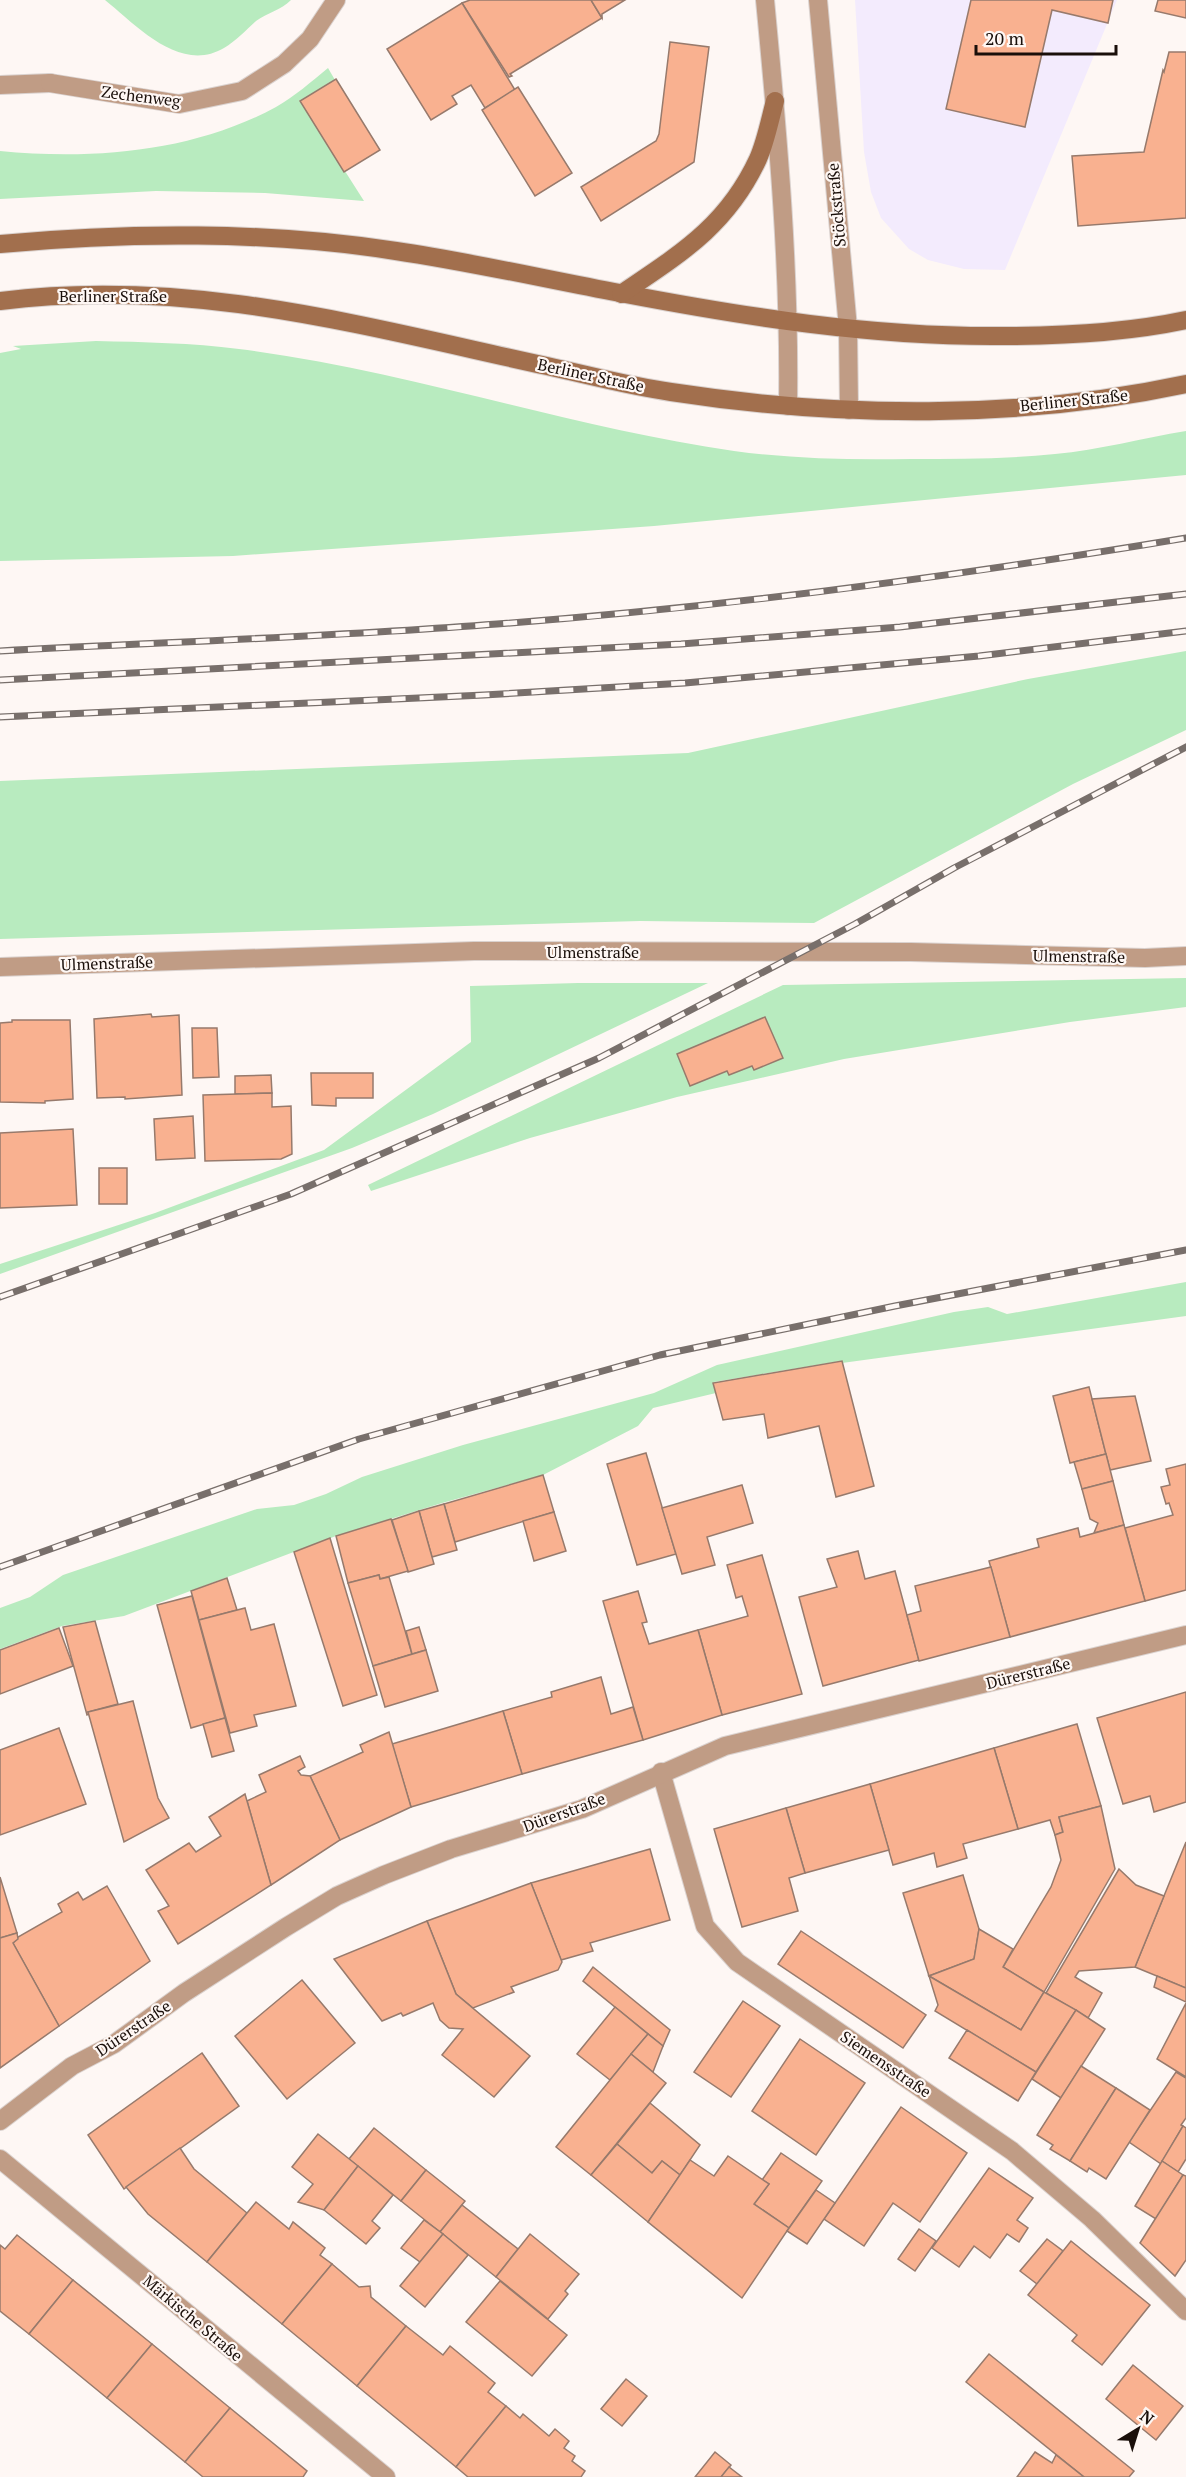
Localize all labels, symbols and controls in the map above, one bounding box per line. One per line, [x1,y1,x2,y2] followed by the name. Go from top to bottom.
[976,18,1116,56] scale bar
[985,26,1025,50] text: 20 m
[100,80,182,112] street label: Zechenweg
[821,162,851,248] street label: Stöckstraße
[59,285,167,307] street label: Berliner Straße
[536,353,646,397] street label: Berliner Straße
[1019,383,1129,417] street label: Berliner Straße
[547,941,639,963] street label: Ulmenstraße
[1033,944,1125,968] street label: Ulmenstraße
[61,950,153,976] street label: Ulmenstraße
[984,1652,1072,1694] street label: Dürerstraße
[520,1787,608,1837] street label: Dürerstraße
[91,1995,175,2061] street label: Dürerstraße
[836,2026,936,2102] street label: Siemensstraße
[138,2270,248,2366] street label: Märkische Straße
[1108,2399,1168,2459] north arrow
[1136,2405,1159,2430] text: N

